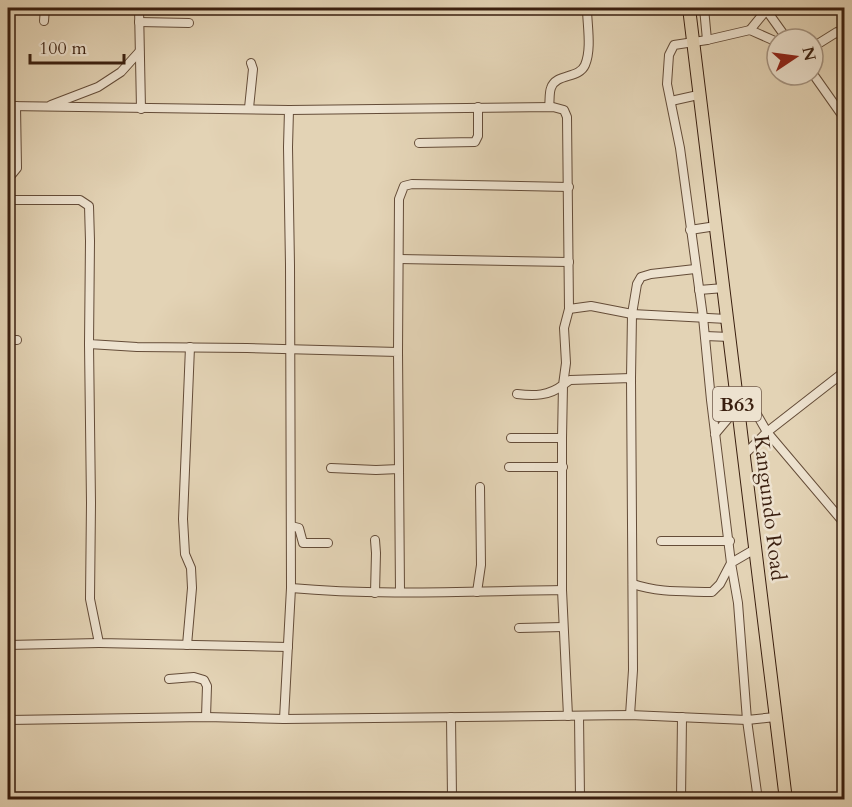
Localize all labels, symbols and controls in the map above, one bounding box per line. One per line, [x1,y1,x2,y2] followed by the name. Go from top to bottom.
[30,27,124,65] scale bar
[765,27,825,87] north arrow
[39,36,87,61] text: 100 m
[796,45,821,63] text: N
[713,387,761,421] road number: B63
[746,434,793,582] street label: Kangundo Road

